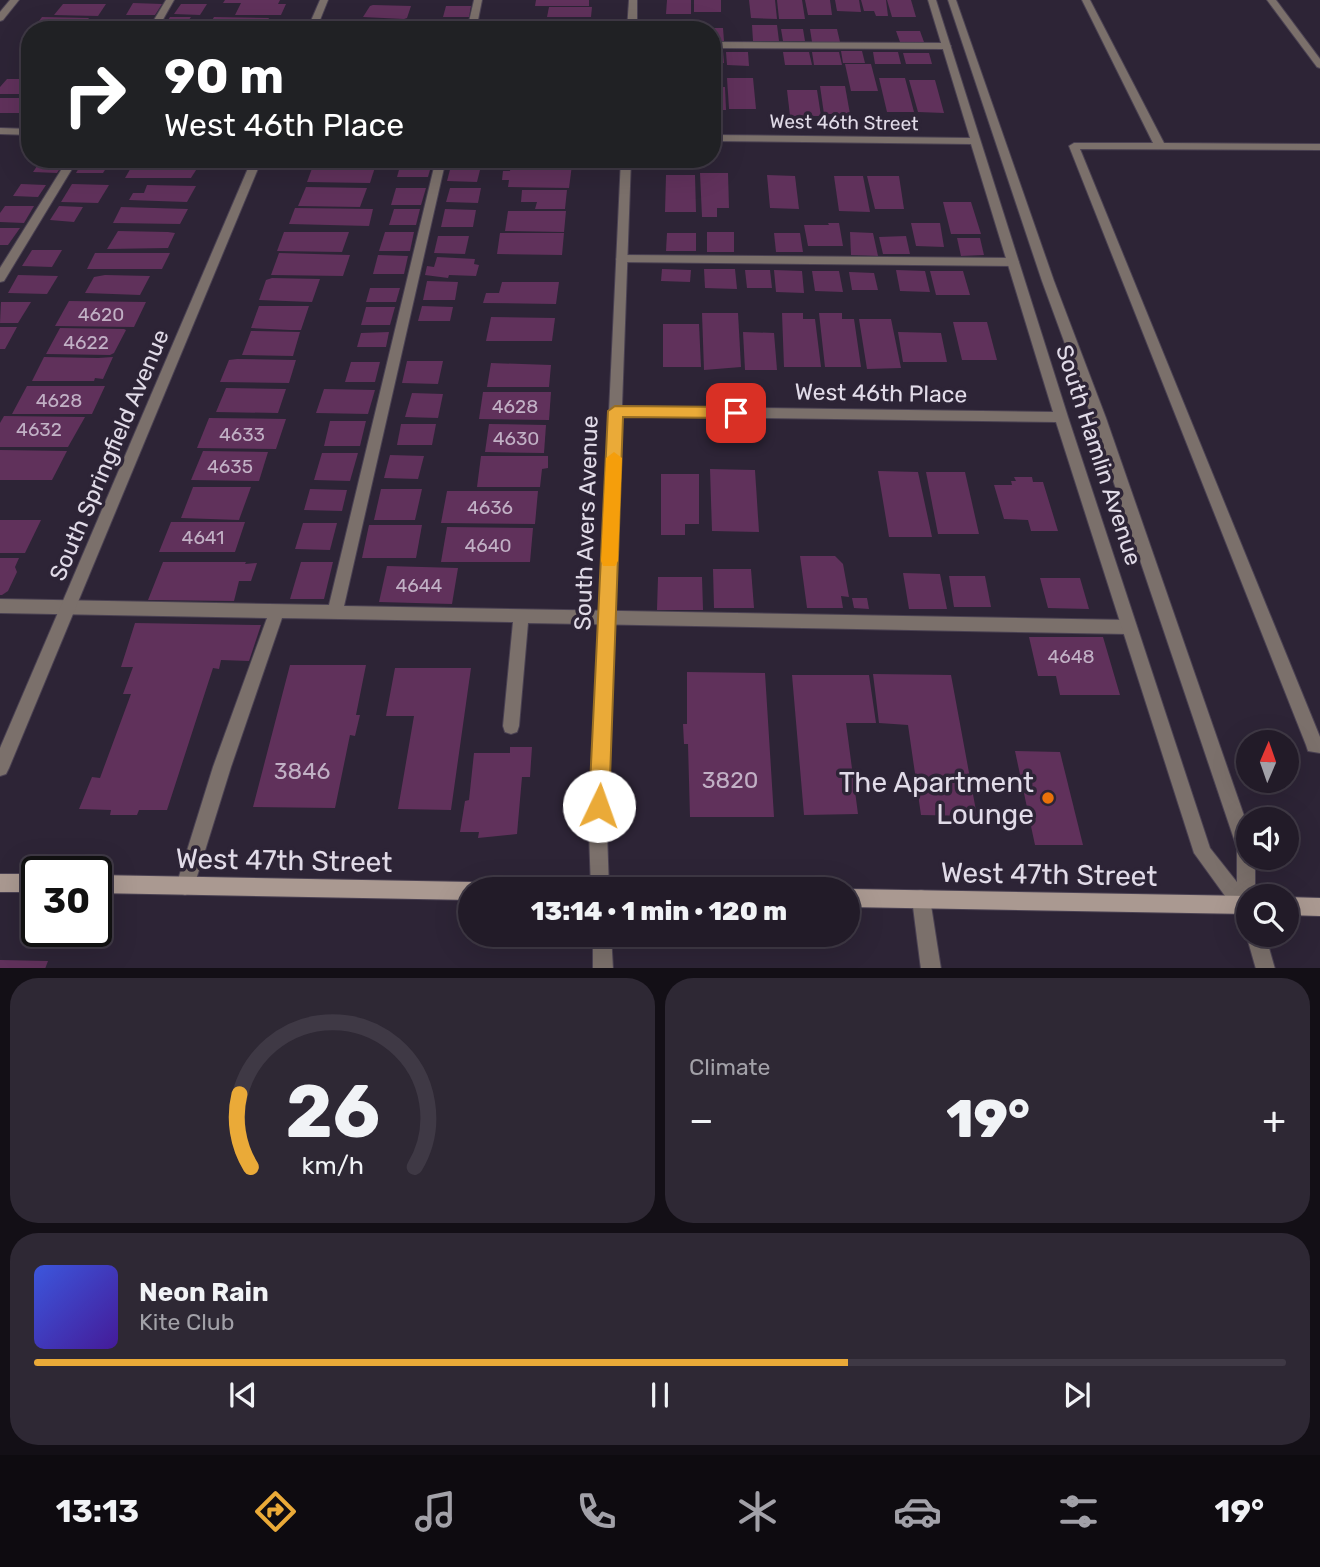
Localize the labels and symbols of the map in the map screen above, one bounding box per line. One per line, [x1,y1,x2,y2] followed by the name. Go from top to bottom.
[769,110,919,135] street label: West 46th Street
[78,303,124,326] house number: 4620
[43,325,175,585] street label: South Springfield Avenue
[63,331,109,354] house number: 4622
[1050,341,1148,569] street label: South Hamlin Avenue
[794,377,968,409] street label: West 46th Place
[706,383,766,443] pin
[36,389,82,412] house number: 4628
[492,395,538,418] house number: 4628
[568,415,604,631] street label: South Avers Avenue
[16,418,62,441] house number: 4632
[219,423,265,446] house number: 4633
[493,427,539,450] house number: 4630
[207,455,253,478] house number: 4635
[467,496,513,519] house number: 4636
[182,526,224,549] house number: 4641
[464,534,512,557] house number: 4640
[396,574,443,597] house number: 4644
[1047,645,1095,668] house number: 4648
[1236,730,1298,793] north arrow
[274,757,330,785] house number: 3846
[702,766,758,794] house number: 3820
[839,766,1034,831] place label: The Apartment Lounge
[562,769,636,843] position arrow
[1040,790,1056,806] marker: The Apartment Lounge
[175,842,393,879] street label: West 47th Street
[21,856,112,947] speed limit sign: 30
[940,856,1158,893] street label: West 47th Street

